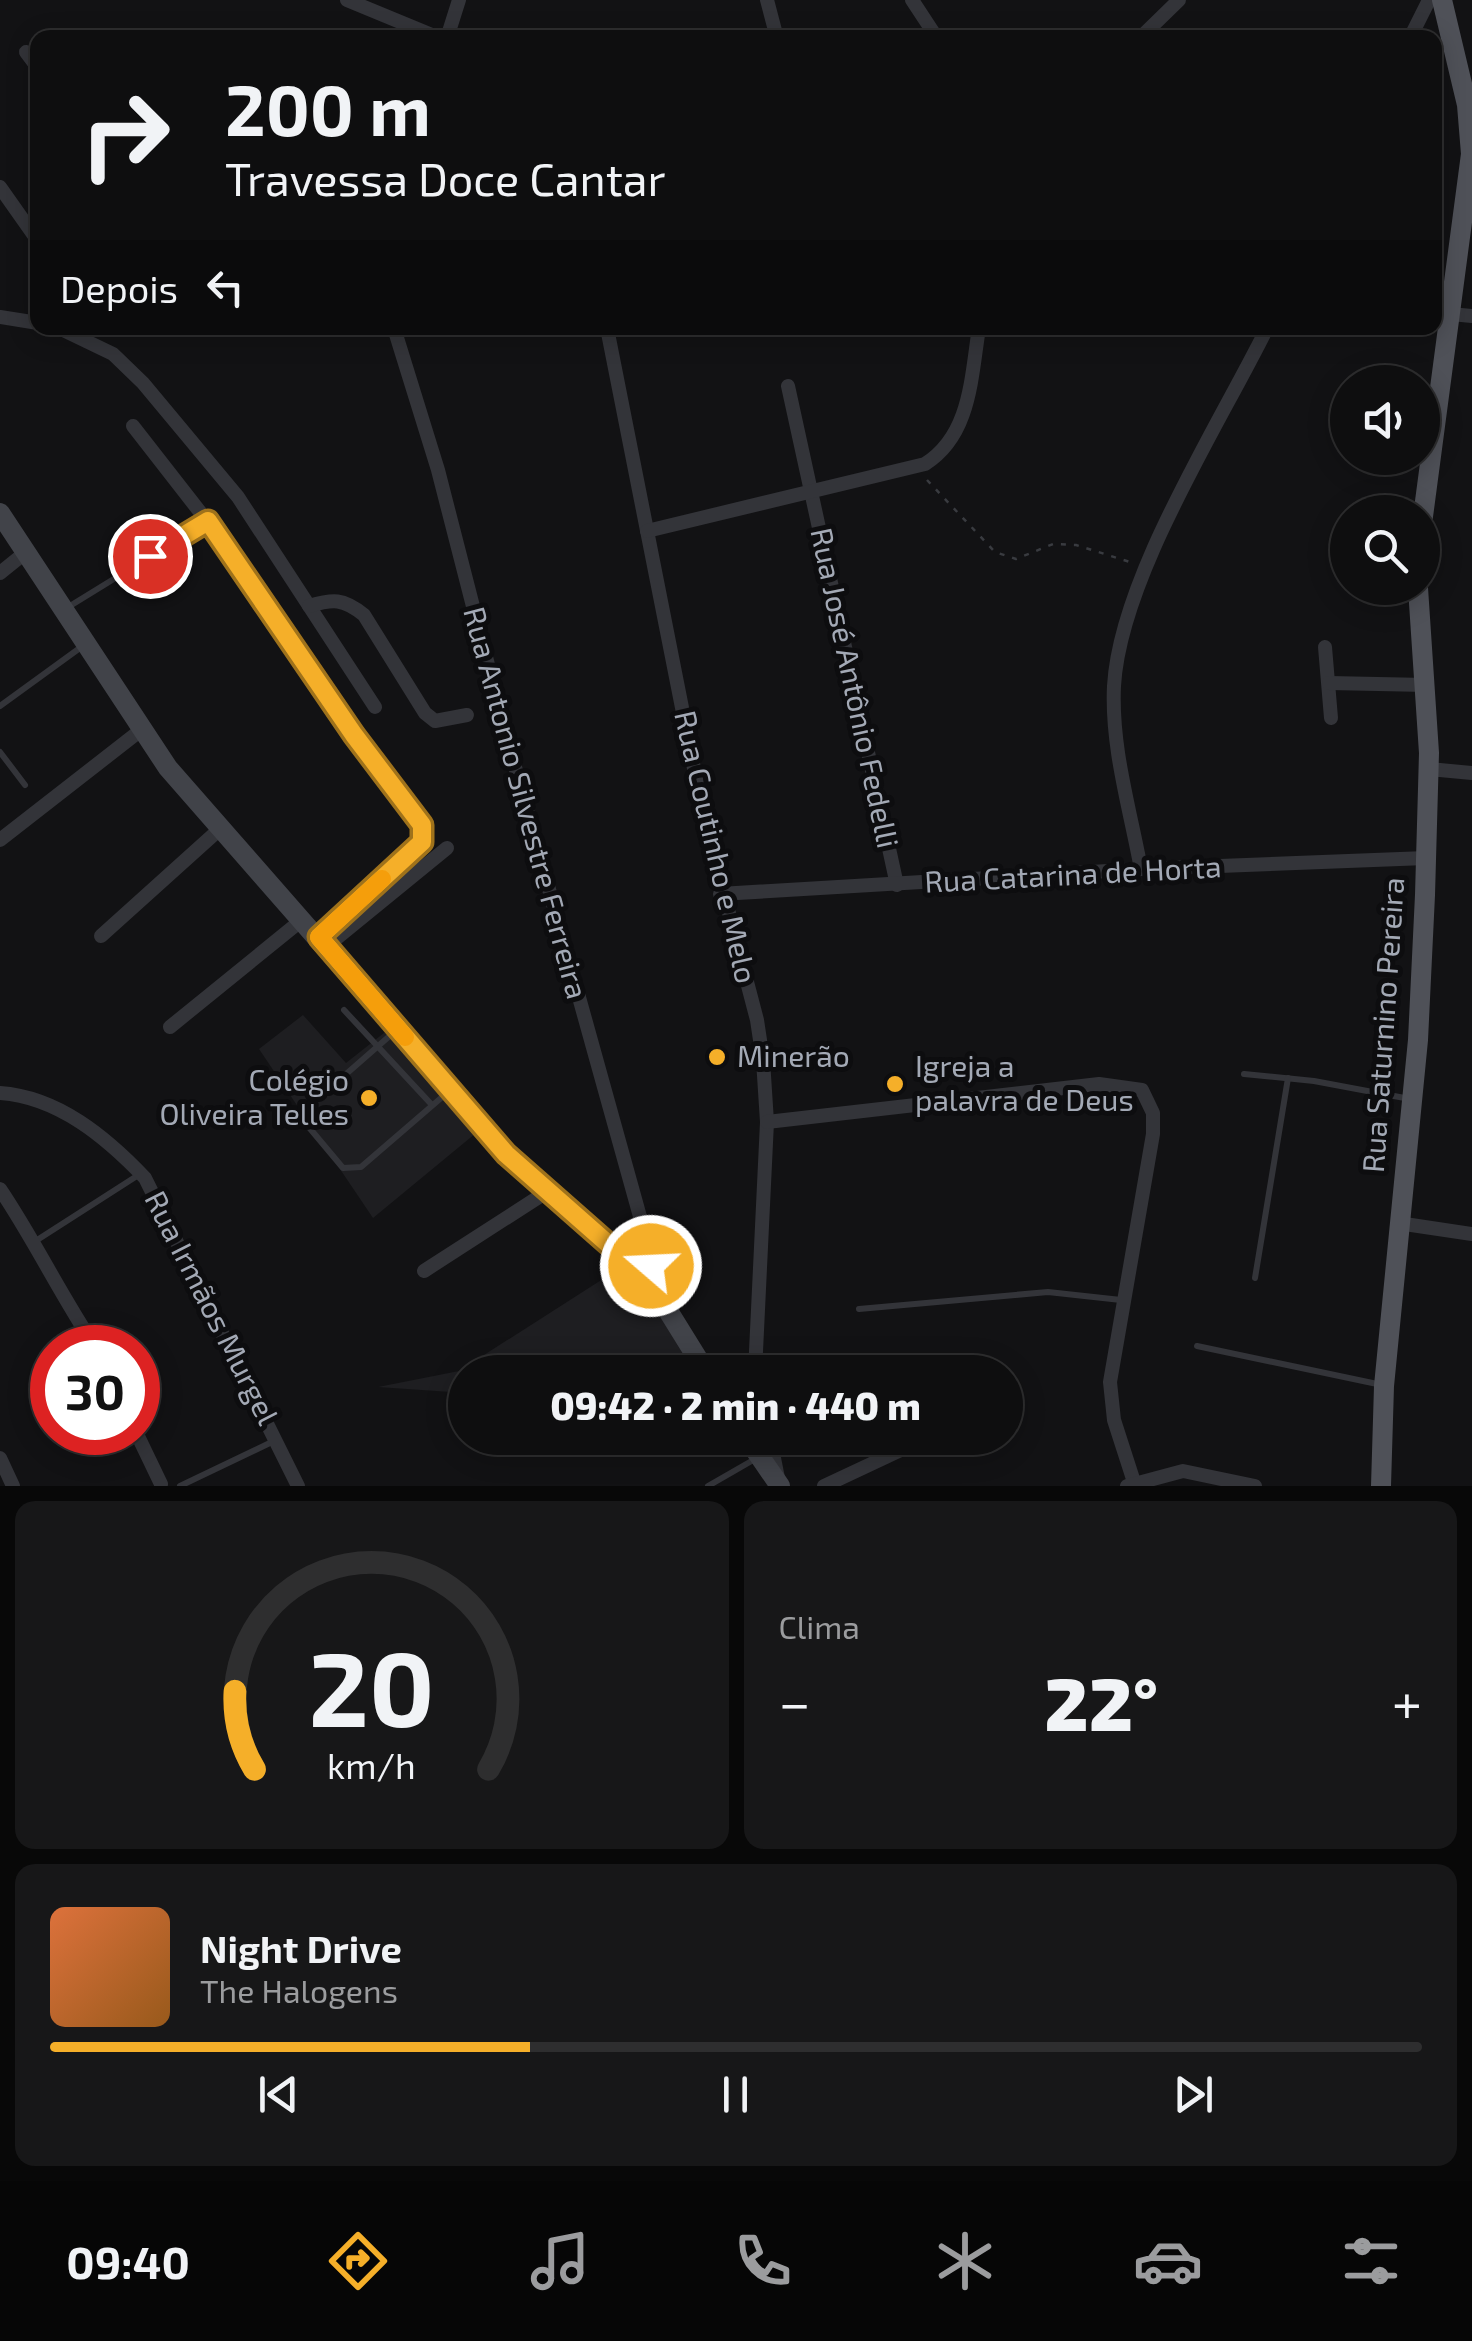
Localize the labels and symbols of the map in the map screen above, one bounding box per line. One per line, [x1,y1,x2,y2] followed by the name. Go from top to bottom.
[108,514,193,599] pin
[804,524,907,851] street label: Rua José Antônio Fedelli
[457,603,597,1002] street label: Rua Antonio Silvestre Ferreira
[668,707,766,986] street label: Rua Coutinho e Melo
[923,847,1222,899] street label: Rua Catarina de Horta
[1354,876,1410,1174] street label: Rua Saturnino Pereira
[737,1037,850,1073] place label: Minerão
[706,1046,728,1068] marker: Minerão
[915,1047,1134,1117] place label: Igreja a palavra de Deus
[159,1061,349,1131] place label: Colégio Oliveira Telles
[884,1073,906,1095] marker: Igreja a palavra de Deus
[358,1087,380,1109] marker: Colégio Oliveira Telles
[138,1184,287,1430] street label: Rua Irmãos Murgel
[599,1214,703,1318] position arrow
[30,1325,160,1455] speed limit sign: 30

